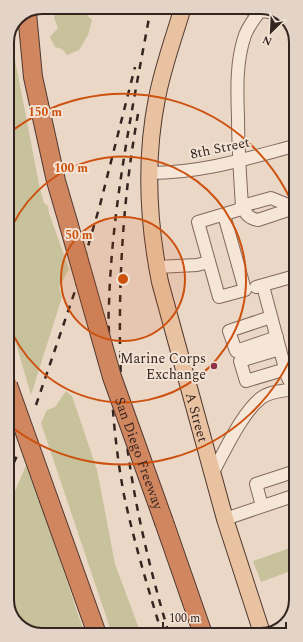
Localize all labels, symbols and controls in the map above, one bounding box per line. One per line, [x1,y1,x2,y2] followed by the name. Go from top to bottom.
[251,12,291,52] north arrow
[260,31,275,50] text: N
[28,103,62,122] text: 150 m
[188,131,252,165] street label: 8th Street
[54,159,88,178] text: 100 m
[65,226,93,245] text: 50 m
[116,272,130,286] centre of rings
[120,348,206,385] place label: Marine Corps Exchange
[209,361,219,371] marker: Marine Corps Exchange
[180,390,214,444] street label: A Street
[109,394,170,514] street label: San Diego Freeway
[163,604,286,630] scale bar
[169,609,200,628] text: 100 m

